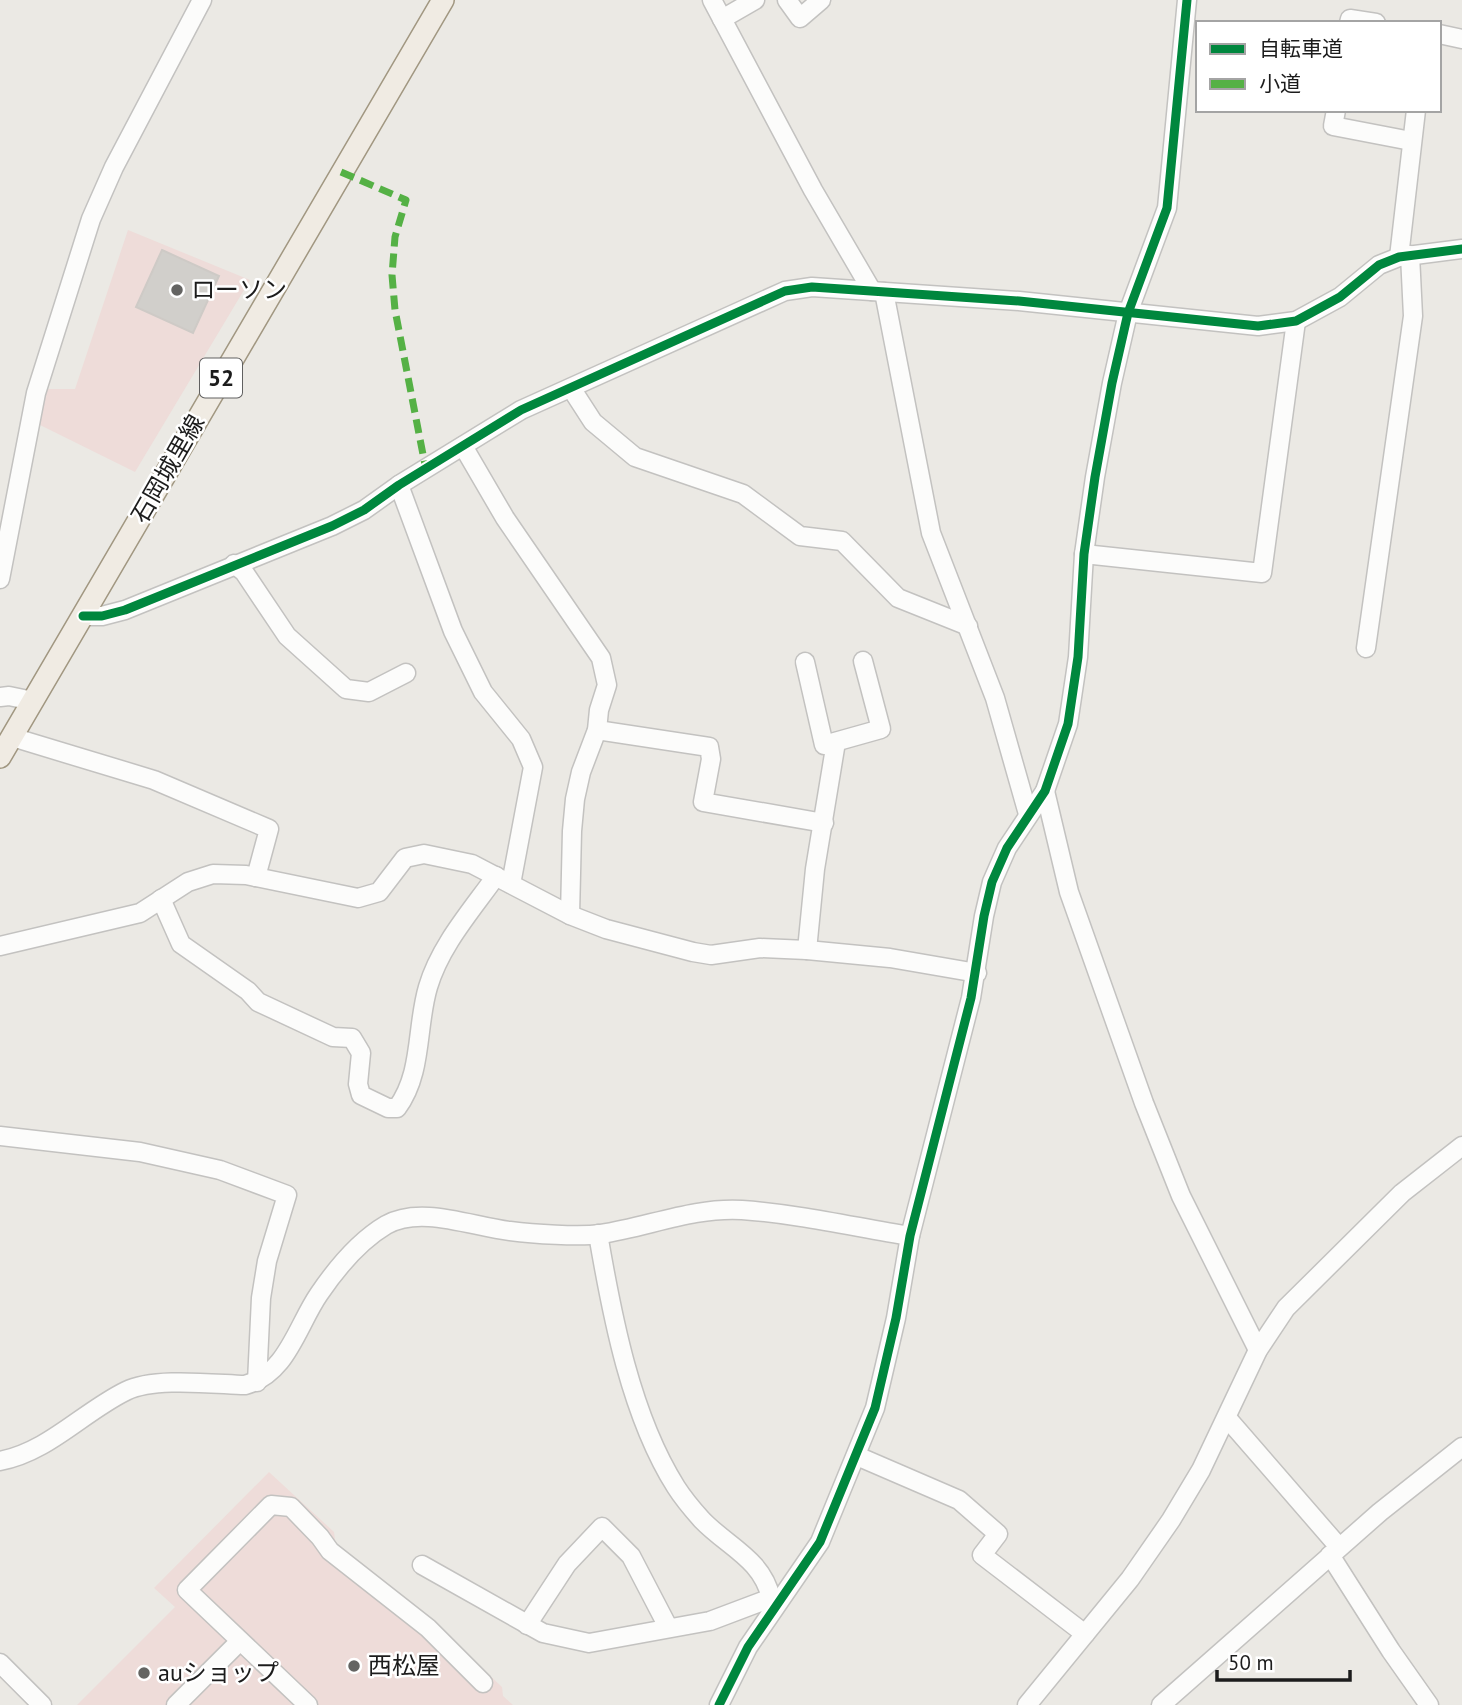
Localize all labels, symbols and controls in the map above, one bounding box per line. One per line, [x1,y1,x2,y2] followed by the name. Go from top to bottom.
[1196,21,1441,112] legend
[1259,35,1343,62] text: 自転車道
[1259,70,1301,97] text: 小道
[191,274,287,305] place label: ローソン
[169,282,185,298] marker: ローソン
[200,358,242,398] road number: 52
[124,409,211,528] street label: 石岡城里線
[1217,1638,1350,1682] scale bar
[1228,1649,1274,1676] text: 50 m
[368,1650,440,1681] place label: 西松屋
[158,1657,279,1688] place label: auショップ
[346,1658,362,1674] marker: 西松屋
[136,1665,152,1681] marker: auショップ

